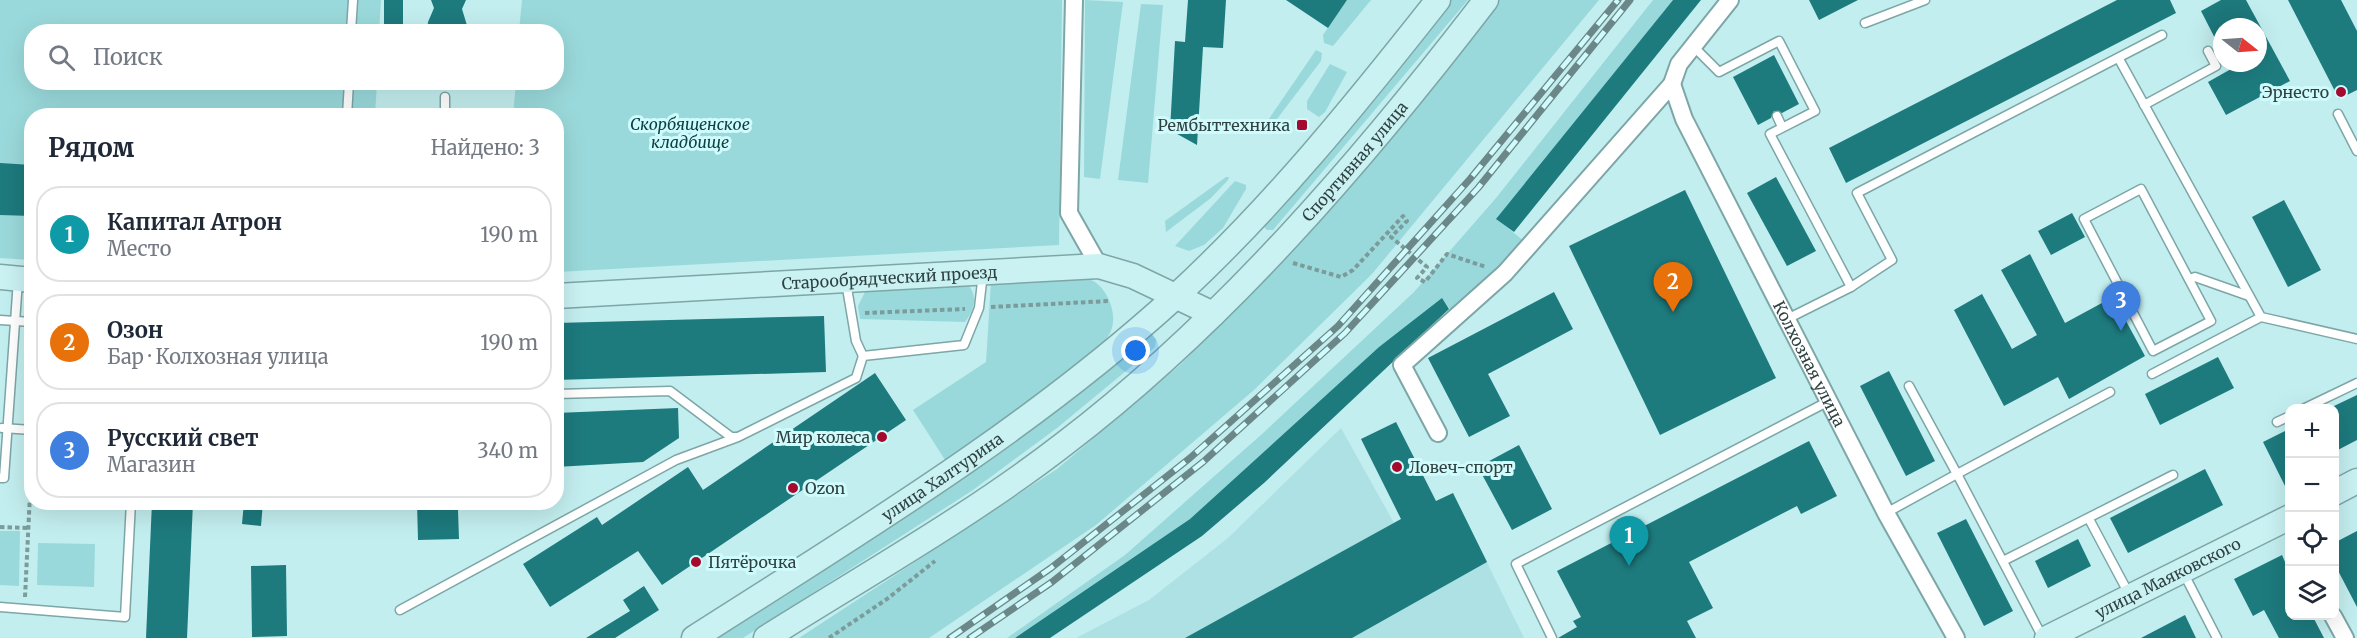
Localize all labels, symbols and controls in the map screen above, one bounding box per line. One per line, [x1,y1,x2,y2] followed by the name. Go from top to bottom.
[2213,18,2267,72] north arrow
[24,24,564,90] search box
[45,41,78,74] icon: search
[93,43,163,71] text: Поиск
[2262,82,2329,102] place label: Эрнесто
[2334,85,2348,99] marker: Эрнесто
[1297,97,1412,226] street label: Спортивная улица
[630,114,750,152] park label: Скорбященское кладбище
[1158,115,1290,135] place label: Рембыттехника
[1295,118,1309,132] marker: Рембыттехника
[48,131,134,164] text: Рядом
[431,135,540,160] text: Найдено: 3
[107,208,282,236] text: Капитал Атрон
[65,222,74,247] text: 1
[480,222,538,247] text: 190 m
[107,236,171,261] text: Место
[781,262,998,294] street label: Старообрядческий проезд
[1654,262,1692,312] pin: 2
[2102,282,2140,331] pin: 3
[1769,298,1850,430] street label: Колхозная улица
[107,316,163,344] text: Озон
[64,330,75,355] text: 2
[480,330,538,355] text: 190 m
[1121,336,1150,365] your location
[107,344,328,369] text: Бар · Колхозная улица
[2285,404,2339,620] map controls
[2285,404,2339,458] button: +
[107,424,259,452] text: Русский свет
[776,427,870,447] place label: Мир колеса
[878,428,1007,525] street label: улица Халтурина
[875,430,889,444] marker: Мир колеса
[64,438,75,463] text: 3
[477,438,538,463] text: 340 m
[107,452,196,477] text: Магазин
[1409,457,1513,477] place label: Ловеч-спорт
[2285,458,2339,512] button: −
[1390,460,1404,474] marker: Ловеч-спорт
[805,478,845,498] place label: Ozon
[786,481,800,495] marker: Ozon
[2285,512,2339,566] button: locate
[1610,516,1648,566] pin: 1
[2092,533,2244,622] street label: улица Маяковского
[708,552,797,572] place label: Пятёрочка
[689,555,703,569] marker: Пятёрочка
[2285,566,2339,620] button: layers

